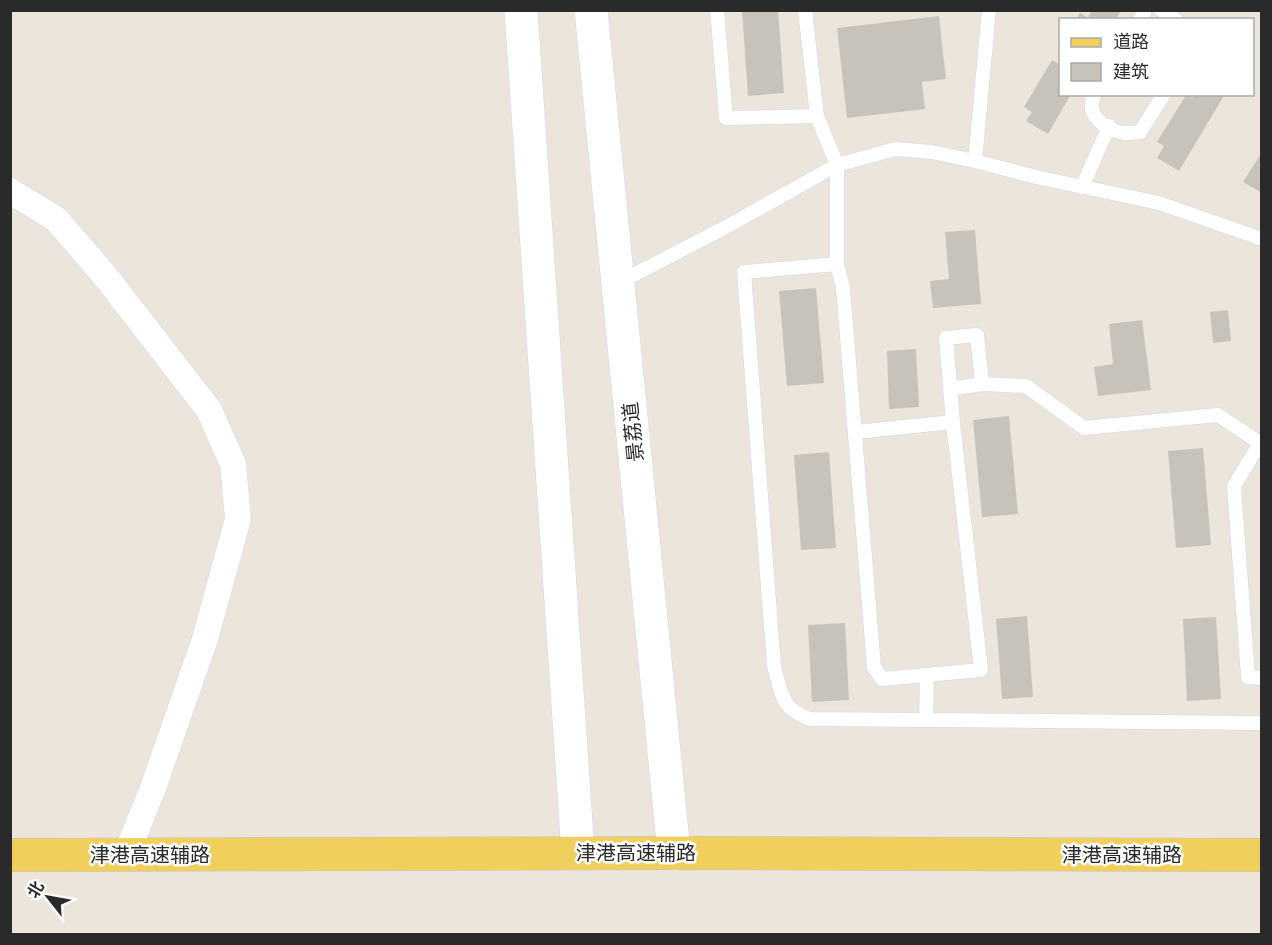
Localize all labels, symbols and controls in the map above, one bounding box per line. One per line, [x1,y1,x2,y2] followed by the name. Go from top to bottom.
[1059,18,1254,96] legend
[1113,29,1149,54] text: 道路
[1113,59,1149,84] text: 建筑
[616,401,650,463] street label: 景荔道
[576,839,696,867] street label: 津港高速辅路
[90,841,210,869] street label: 津港高速辅路
[1062,841,1182,869] street label: 津港高速辅路
[18,867,78,927] north arrow
[22,877,50,902] text: 北

